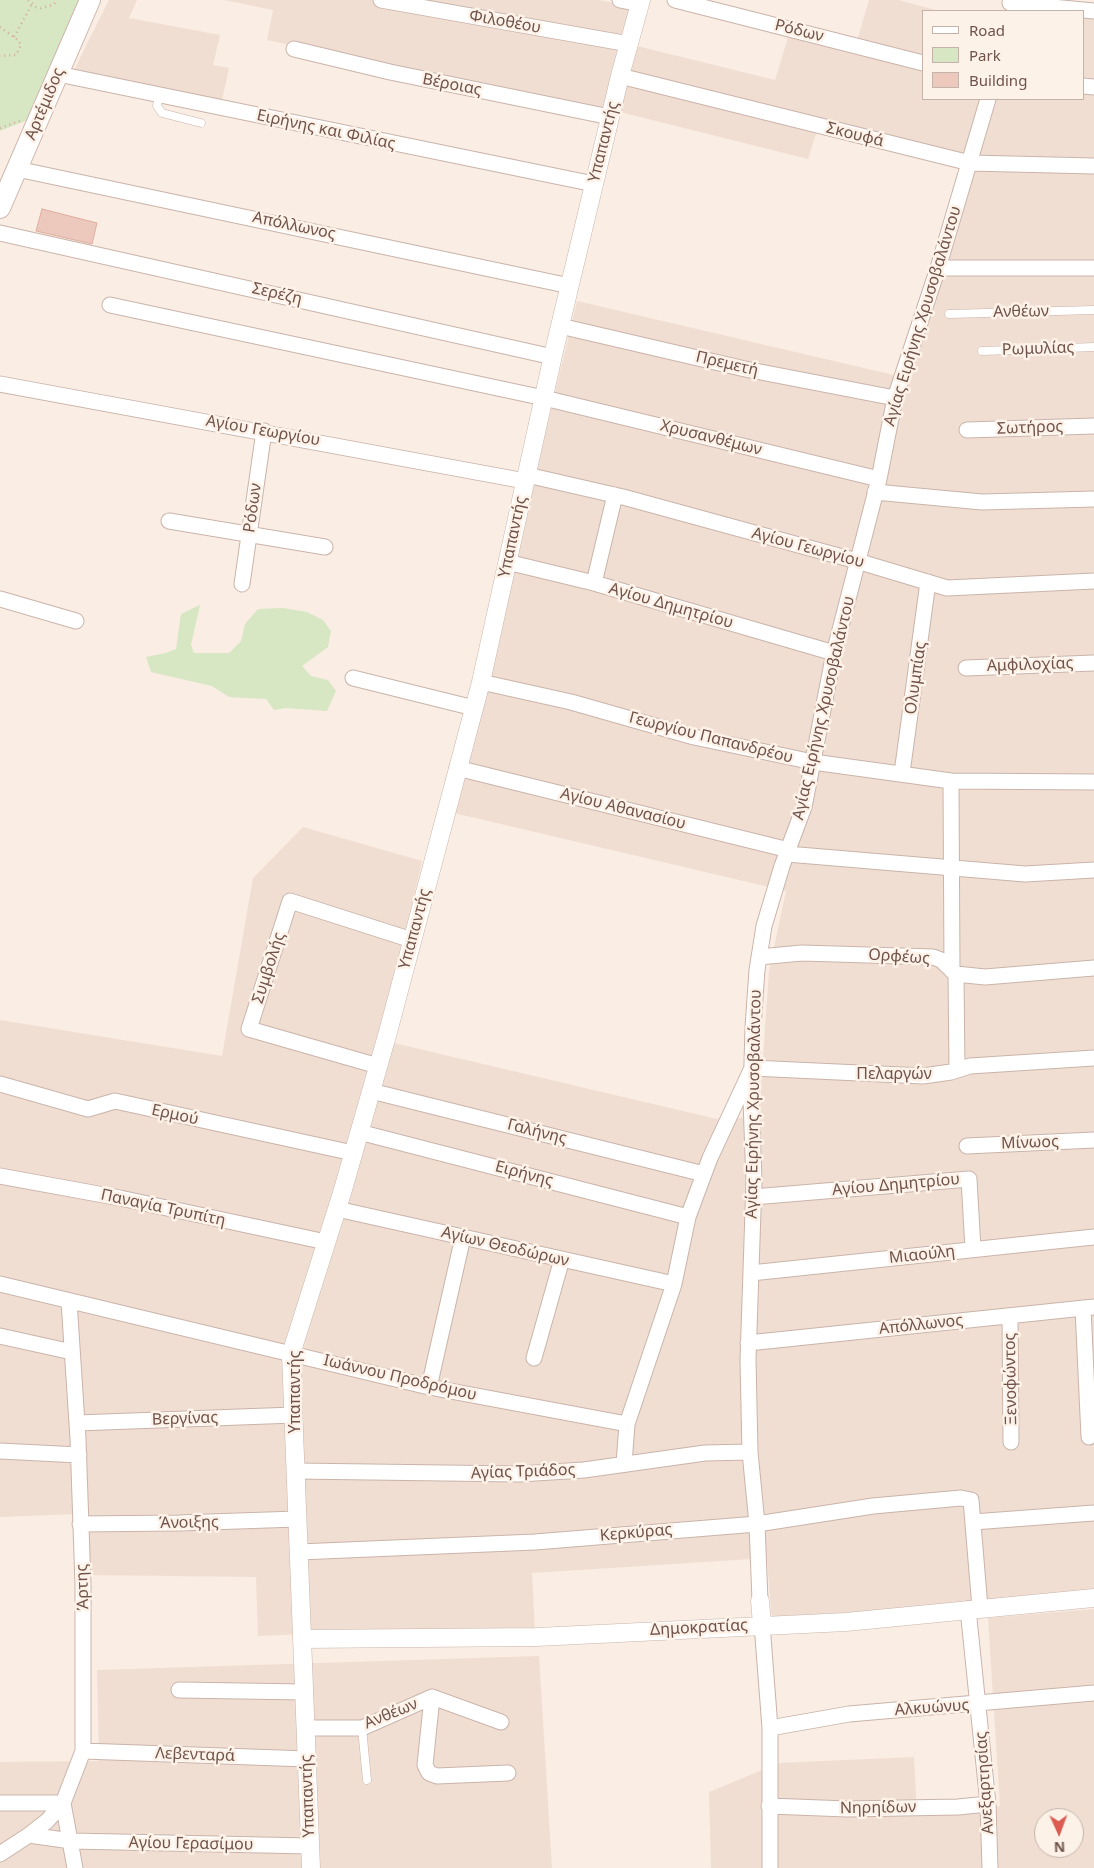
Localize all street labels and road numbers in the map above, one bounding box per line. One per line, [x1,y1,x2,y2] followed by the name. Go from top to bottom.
[468,6,542,38] street label: Φιλοθέου
[773,16,825,46] street label: Ρόδων
[21,65,69,143] street label: Αρτέμιδος
[421,70,483,100] street label: Βέροιας
[585,99,623,185] street label: Υπαπαντής
[255,106,397,154] street label: Ειρήνης και Φιλίας
[824,119,886,151] street label: Σκουφά
[880,204,966,428] street label: Αγίας Ειρήνης Χρυσοβαλάντου
[251,208,337,244] street label: Απόλλωνος
[250,279,304,309] street label: Σερέζη
[993,302,1049,322] street label: Ανθέων
[1002,338,1074,360] street label: Ρωμυλίας
[694,347,760,381] street label: Πρεμετή
[204,412,322,450] street label: Αγίου Γεωργίου
[658,416,764,460] street label: Χρυσανθέμων
[996,417,1064,439] street label: Σωτήρος
[240,482,266,534] street label: Ρόδων
[495,494,531,580] street label: Υπαπαντής
[750,524,866,572] street label: Αγίου Γεωργίου
[607,579,735,633] street label: Αγίου Δημητρίου
[789,594,859,822] street label: Αγίας Ειρήνης Χρυσοβαλάντου
[901,640,931,716] street label: Ολυμπίας
[986,654,1074,676] street label: Αμφιλοχίας
[627,708,795,768] street label: Γεωργίου Παπανδρέου
[558,784,688,834] street label: Αγίου Αθανασίου
[395,886,435,972] street label: Υπαπαντής
[248,930,290,1006] street label: Συμβολής
[868,945,930,969] street label: Ορφέως
[742,989,766,1219] street label: Αγίας Ειρήνης Χρυσοβαλάντου
[856,1064,932,1084] street label: Πελαργών
[150,1101,200,1129] street label: Ερμού
[505,1115,569,1149] street label: Γαλήνης
[1001,1132,1059,1154] street label: Μίνωος
[493,1157,555,1191] street label: Ειρήνης
[831,1170,961,1200] street label: Αγίου Δημητρίου
[99,1185,227,1231] street label: Παναγία Τρυπίτη
[439,1223,571,1271] street label: Αγίων Θεοδώρων
[888,1242,956,1268] street label: Μιαούλη
[878,1311,964,1339] street label: Απόλλωνος
[1001,1333,1021,1425] street label: Ξενοφώντος
[285,1351,305,1433] street label: Υπαπαντής
[322,1351,478,1405] street label: Ιωάννου Προδρόμου
[152,1408,218,1430] street label: Βεργίνας
[470,1461,576,1483] street label: Αγίας Τριάδος
[159,1513,219,1533] street label: Άνοιξης
[599,1520,673,1546] street label: Κερκύρας
[73,1564,93,1610] street label: Άρτης
[650,1616,748,1640] street label: Δημοκρατίας
[361,1695,421,1733] street label: Ανθέων
[894,1696,970,1720] street label: Αλκυώνυς
[972,1731,998,1835] street label: Ανεξαρτησίας
[155,1744,235,1766] street label: Λεβενταρά
[297,1754,319,1838] street label: Υπαπαντής
[840,1798,916,1818] street label: Νηρηίδων
[128,1833,254,1855] street label: Αγίου Γερασίμου

